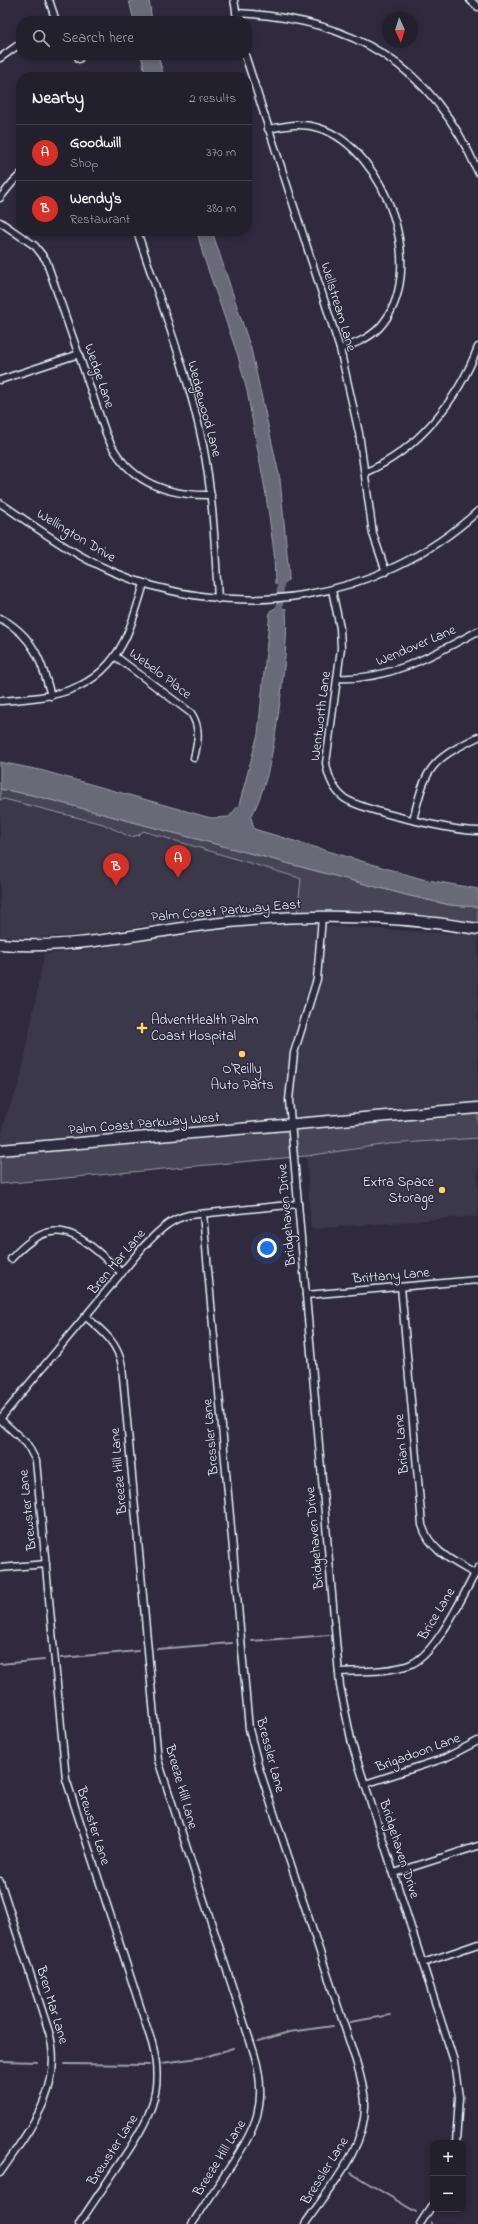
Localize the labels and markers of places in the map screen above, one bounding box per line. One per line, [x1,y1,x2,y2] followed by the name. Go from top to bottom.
[165,845,191,878] pin: A
[103,853,129,886] pin: B
[151,1010,259,1047] place label: AdventHealth Palm Coast Hospital
[136,1022,148,1034] marker: AdventHealth Palm Coast Hospital
[237,1049,247,1059] marker: O'Reilly Auto Parts
[210,1059,274,1096] place label: O'Reilly Auto Parts
[362,1172,435,1210] place label: Extra Space Storage
[437,1185,447,1195] marker: Extra Space Storage

